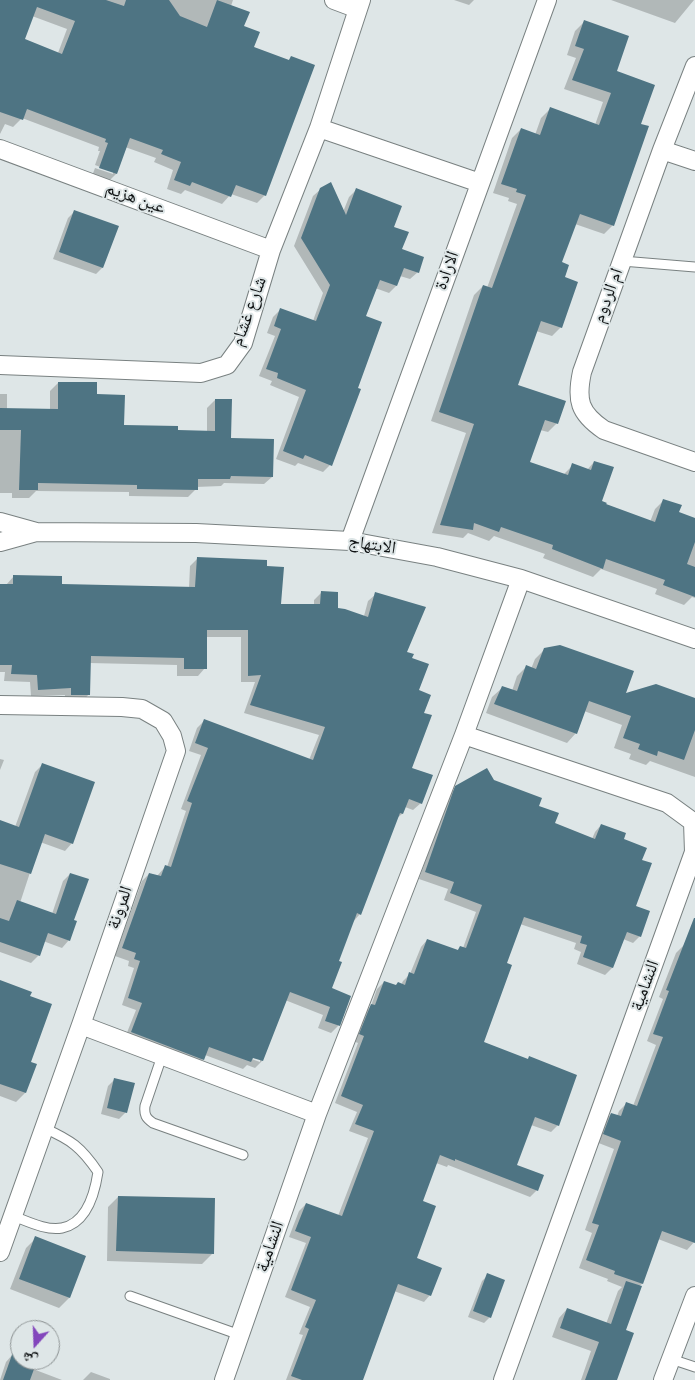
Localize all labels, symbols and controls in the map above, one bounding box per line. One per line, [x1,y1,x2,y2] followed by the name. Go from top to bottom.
[102,178,168,220] street label: عين هزيم
[431,249,465,293] street label: الارادة
[589,266,629,326] street label: ام الردوم
[228,274,272,350] street label: شارع غشام
[347,532,397,560] street label: الابتهاج
[104,884,138,932] street label: المرونة
[627,958,665,1014] street label: النشامية
[252,1219,290,1275] street label: النشامية
[10,1320,60,1370] north arrow
[20,1346,41,1370] text: ش

